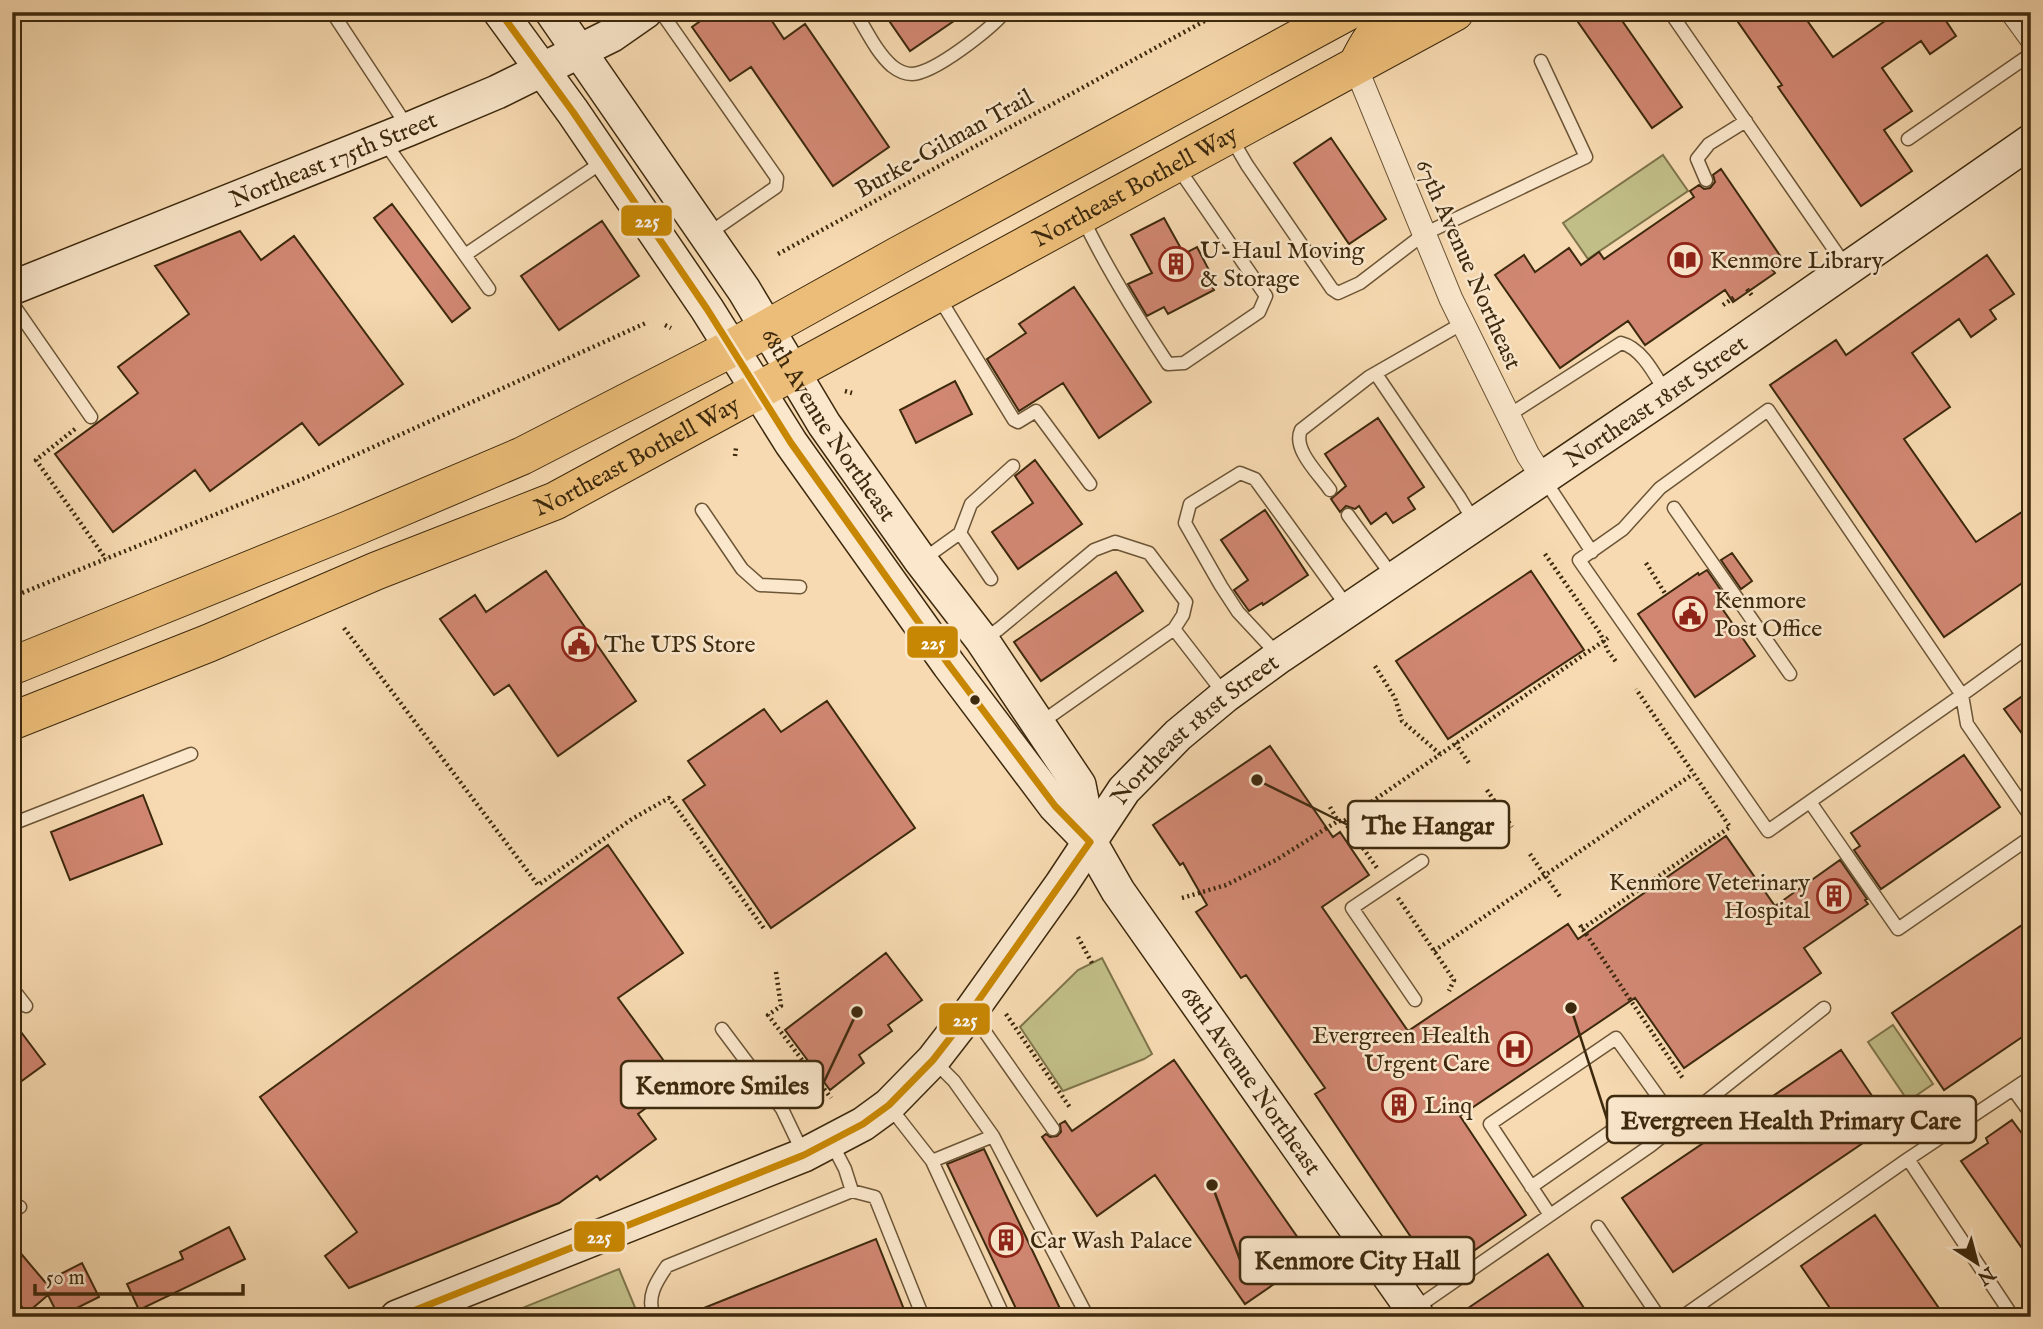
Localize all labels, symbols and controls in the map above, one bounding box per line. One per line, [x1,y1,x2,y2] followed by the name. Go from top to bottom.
[850,82,1040,206] street label: Burke-Gilman Trail
[225,105,442,216] street label: Northeast 175th Street
[1028,119,1244,255] street label: Northeast Bothell Way
[1407,155,1528,375] street label: 67th Avenue Northeast
[620,204,673,237] line badge: 225
[635,210,659,234] text: 225
[1200,236,1366,295] place label: U-Haul Moving & Storage
[1666,241,1704,279] library icon: Kenmore Library
[1157,245,1195,283] building icon: U-Haul Moving & Storage
[1710,246,1884,277] place label: Kenmore Library
[753,323,902,528] street label: 68th Avenue Northeast
[1559,329,1754,476] street label: Northeast 181st Street
[530,390,746,525] street label: Northeast Bothell Way
[1714,586,1822,645] place label: Kenmore Post Office
[1671,595,1709,633] public building icon: Kenmore Post Office
[560,625,598,663] public building icon: The UPS Store
[906,625,959,659] line badge: 225
[604,630,755,661] place label: The UPS Store
[921,632,945,656] text: 225
[1104,648,1286,811] street label: Northeast 181st Street
[968,693,982,707] unlabelled marker
[1348,801,1509,848] callout: The Hangar
[1361,810,1495,843] text: The Hangar
[1609,868,1810,927] place label: Kenmore Veterinary Hospital
[1815,877,1853,915] building icon: Kenmore Veterinary Hospital
[1172,980,1327,1182] street label: 68th Avenue Northeast
[938,1002,991,1036] line badge: 225
[953,1009,977,1033] text: 225
[1312,1021,1490,1080] place label: Evergreen Health Urgent Care
[1496,1030,1534,1068] hospital icon: Evergreen Health Urgent Care
[621,1061,823,1108] callout: Kenmore Smiles
[635,1070,809,1103] text: Kenmore Smiles
[1380,1086,1418,1124] building icon: Linq
[1424,1091,1473,1122] place label: Linq
[1607,1096,1976,1143] callout: Evergreen Health Primary Care
[1621,1105,1961,1138] text: Evergreen Health Primary Care
[573,1220,626,1253] line badge: 225
[987,1221,1025,1259] building icon: Car Wash Palace
[587,1226,611,1250] text: 225
[1030,1226,1192,1257] place label: Car Wash Palace
[1941,1228,2011,1298] north arrow
[1240,1237,1474,1284] callout: Kenmore City Hall
[1254,1245,1461,1278] text: Kenmore City Hall
[35,1252,243,1296] scale bar
[1972,1260,2000,1290] text: N
[46,1265,85,1292] text: 50 m

